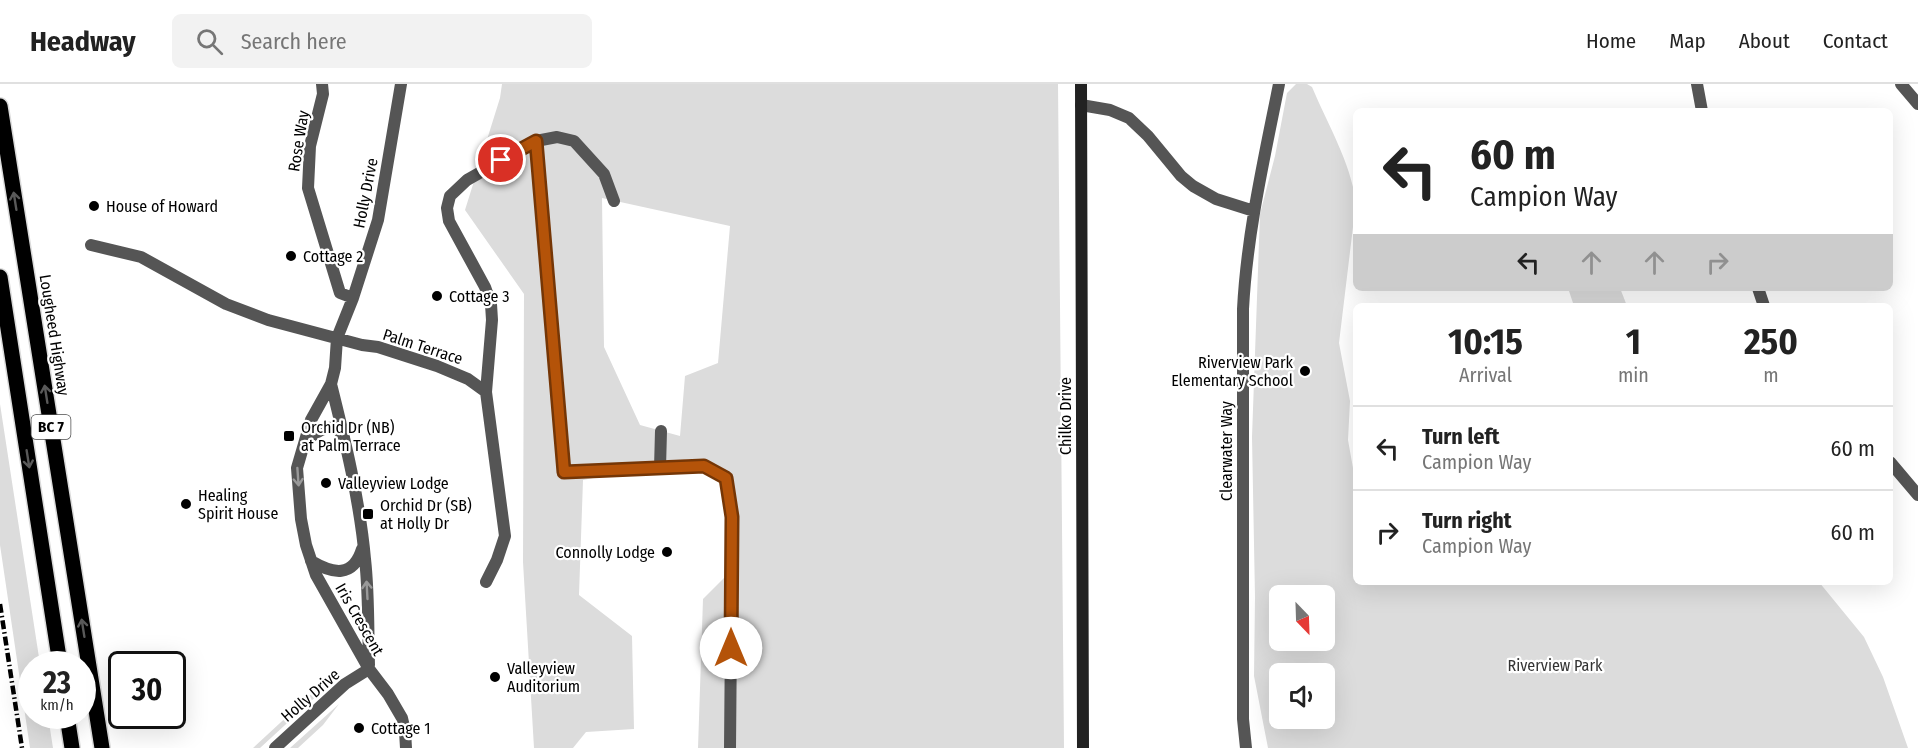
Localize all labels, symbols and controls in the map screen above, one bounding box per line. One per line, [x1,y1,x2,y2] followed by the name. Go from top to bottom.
[172,14,592,68] search box
[30,25,136,58] text: Headway
[193,25,226,58] icon: search
[241,28,347,55] text: Search here
[1586,28,1636,54] text: Home
[1669,28,1706,54] text: Map
[1739,28,1790,54] text: About
[1823,28,1888,54] text: Contact
[284,108,313,173] street label: Rose Way
[1470,130,1556,180] text: 60 m
[1371,132,1449,210] icon: left
[475,134,526,185] pin
[484,143,517,176] icon: arrive
[349,156,382,230] street label: Holly Drive
[1470,181,1618,213] text: Campion Way
[10,192,21,212] one-way arrow
[106,197,218,216] place label: House of Howard
[87,199,101,213] marker: House of Howard
[1512,246,1545,279] icon: left
[1575,246,1608,279] icon: ahead
[1638,246,1671,279] icon: ahead
[1701,246,1734,279] icon: right
[303,247,363,266] place label: Cottage 2
[284,249,298,263] marker: Cottage 2
[36,273,74,398] street label: Lougheed Highway
[449,287,509,306] place label: Cottage 3
[430,289,444,303] marker: Cottage 3
[1448,320,1523,364] text: 10:15
[1626,320,1641,364] text: 1
[1744,320,1798,364] text: 250
[380,325,465,368] street label: Palm Terrace
[1171,353,1294,390] place label: Riverview Park Elementary School
[1459,363,1512,387] text: Arrival
[1618,363,1649,387] text: min
[1763,363,1779,387] text: m
[1298,364,1312,378] marker: Riverview Park Elementary School
[1056,377,1075,455] street label: Chilko Drive
[40,385,51,404] one-way arrow
[1217,400,1236,501] street label: Clearwater Way
[32,415,70,439] road number: BC 7
[301,418,401,455] place label: Orchid Dr (NB) at Palm Terrace
[1422,423,1500,450] text: Turn left
[282,429,296,443] marker: Orchid Dr (NB) at Palm Terrace
[1371,432,1404,465] icon: left
[1831,435,1875,462] text: 60 m
[23,449,34,468] one-way arrow
[1422,450,1531,474] text: Campion Way
[292,466,303,486] one-way arrow
[338,474,449,493] place label: Valleyview Lodge
[319,476,333,490] marker: Valleyview Lodge
[198,486,278,523] place label: Healing Spirit House
[380,496,472,533] place label: Orchid Dr (SB) at Holly Dr
[179,497,193,511] marker: Healing Spirit House
[361,507,375,521] marker: Orchid Dr (SB) at Holly Dr
[1422,507,1511,534] text: Turn right
[1371,516,1404,549] icon: right
[1831,519,1875,546] text: 60 m
[1422,534,1531,558] text: Campion Way
[555,543,655,562] place label: Connolly Lodge
[660,545,674,559] marker: Connolly Lodge
[331,580,388,659] street label: Iris Crescent
[362,580,373,600] one-way arrow
[1269,585,1335,651] north arrow
[1269,585,1335,729] map controls
[699,616,763,680] position arrow
[77,619,88,638] one-way arrow
[108,651,186,729] speed limit sign: 30
[1507,656,1603,675] park label: Riverview Park
[507,659,580,696] place label: Valleyview Auditorium
[1269,663,1335,729] button: sound
[43,665,71,701] text: 23
[277,665,343,726] street label: Holly Drive
[488,670,502,684] marker: Valleyview Auditorium
[40,696,74,714] text: km/h
[371,719,430,738] place label: Cottage 1
[352,721,366,735] marker: Cottage 1

